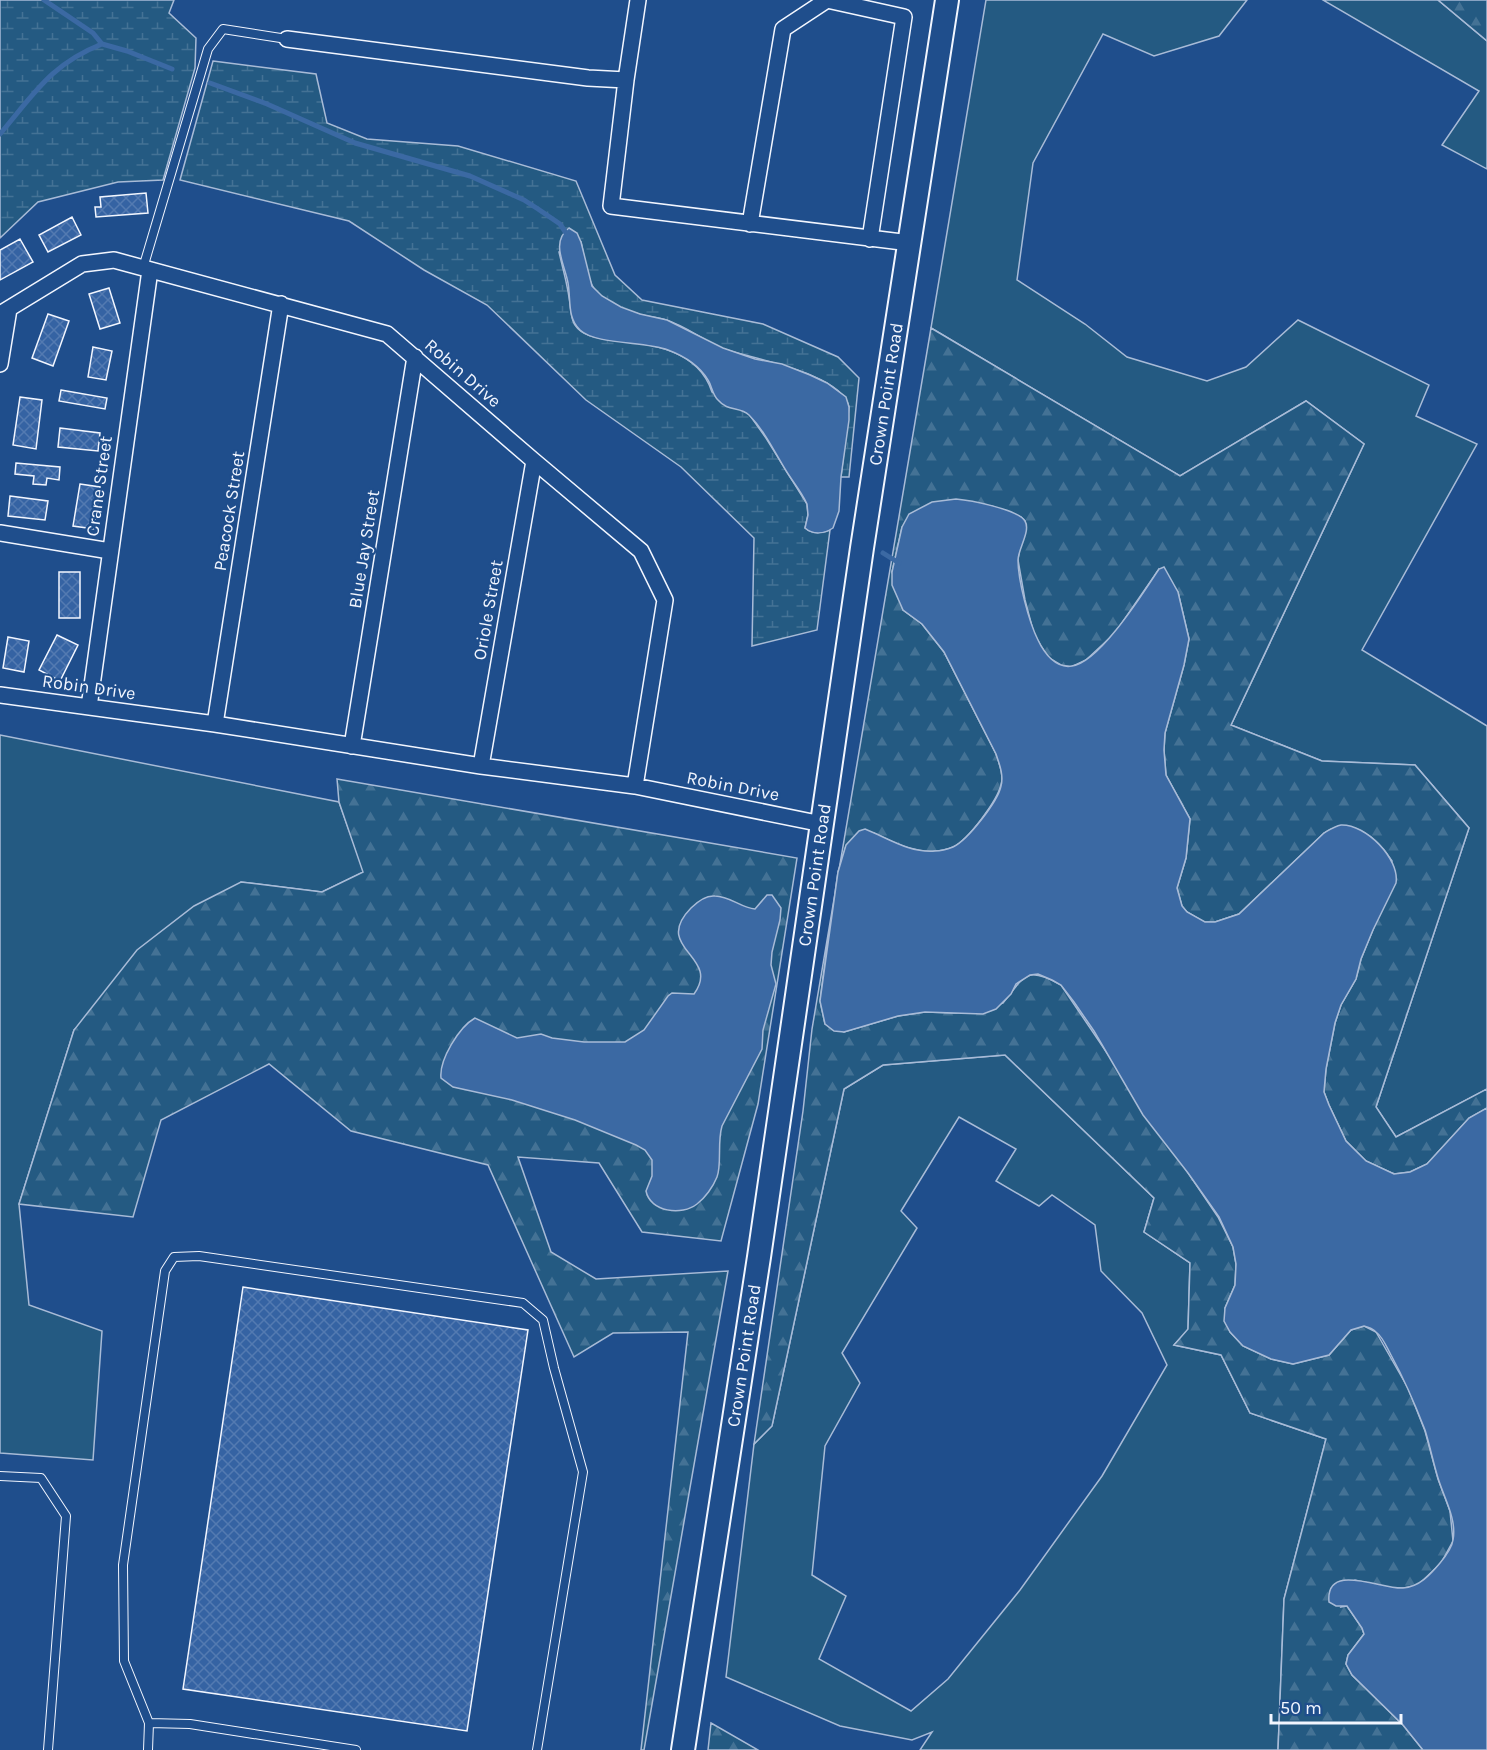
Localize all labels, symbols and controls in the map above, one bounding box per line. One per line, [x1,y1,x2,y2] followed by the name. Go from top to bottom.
[864,321,908,467] street label: Crown Point Road
[420,334,506,412] street label: Robin Drive
[81,434,117,538] street label: Crane Street
[209,449,249,573] street label: Peacock Street
[344,488,384,610] street label: Blue Jay Street
[468,558,508,662] street label: Oriole Street
[41,670,137,704] street label: Robin Drive
[685,766,781,806] street label: Robin Drive
[793,802,836,948] street label: Crown Point Road
[722,1283,766,1429] street label: Crown Point Road
[1271,1687,1402,1725] scale bar
[1280,1697,1322,1719] text: 50 m

